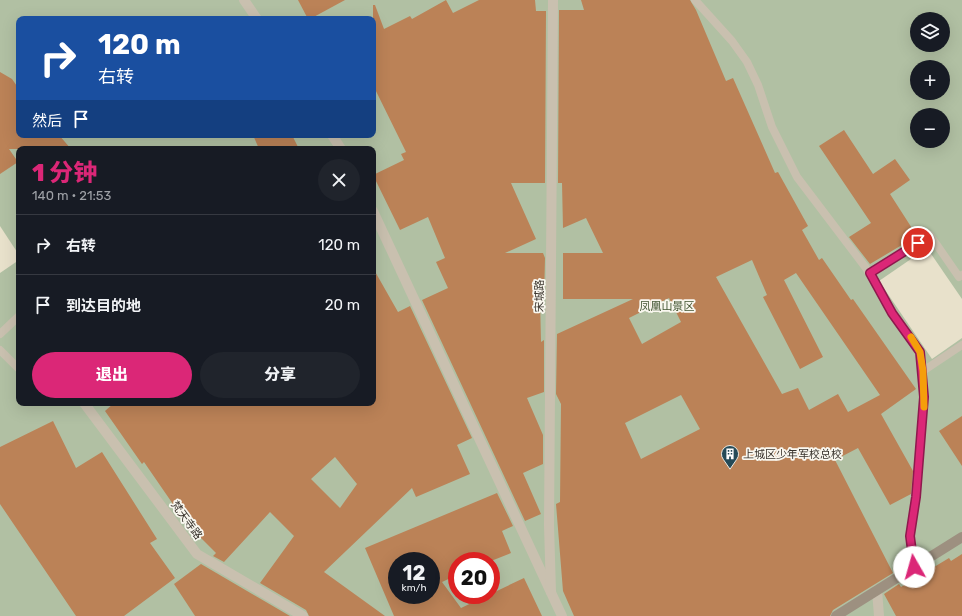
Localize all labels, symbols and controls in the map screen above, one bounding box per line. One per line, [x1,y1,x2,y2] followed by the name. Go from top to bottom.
[910,12,950,148] map controls
[910,12,950,52] button: layers
[98,28,181,61] text: 120 m
[32,32,84,84] icon: right
[910,60,950,100] button: +
[98,66,134,88] text: 右转
[70,108,92,130] icon: arrive
[910,108,950,148] button: −
[32,112,62,130] text: 然后
[32,159,97,187] text: 1 分钟
[318,159,360,201] button: close
[32,188,111,203] text: 140 m · 21:53
[901,226,935,260] pin
[907,232,929,254] icon: arrive
[32,234,54,256] icon: right
[318,236,360,254] text: 120 m
[66,237,96,255] text: 右转
[533,280,546,313] street label: 宋城路
[32,294,54,316] icon: arrive
[325,296,360,314] text: 20 m
[66,297,141,315] text: 到达目的地
[640,300,695,313] park label: 凤凰山景区
[32,352,192,398] button: 退出
[200,352,360,398] button: 分享
[720,444,740,469] building icon: 上城区少年军校总校
[743,448,842,461] place label: 上城区少年军校总校
[168,499,205,542] street label: 梵天寺路
[893,546,935,588] position arrow
[448,552,500,604] speed limit sign: 20
[403,561,425,585] text: 12
[402,582,426,594] text: km/h

